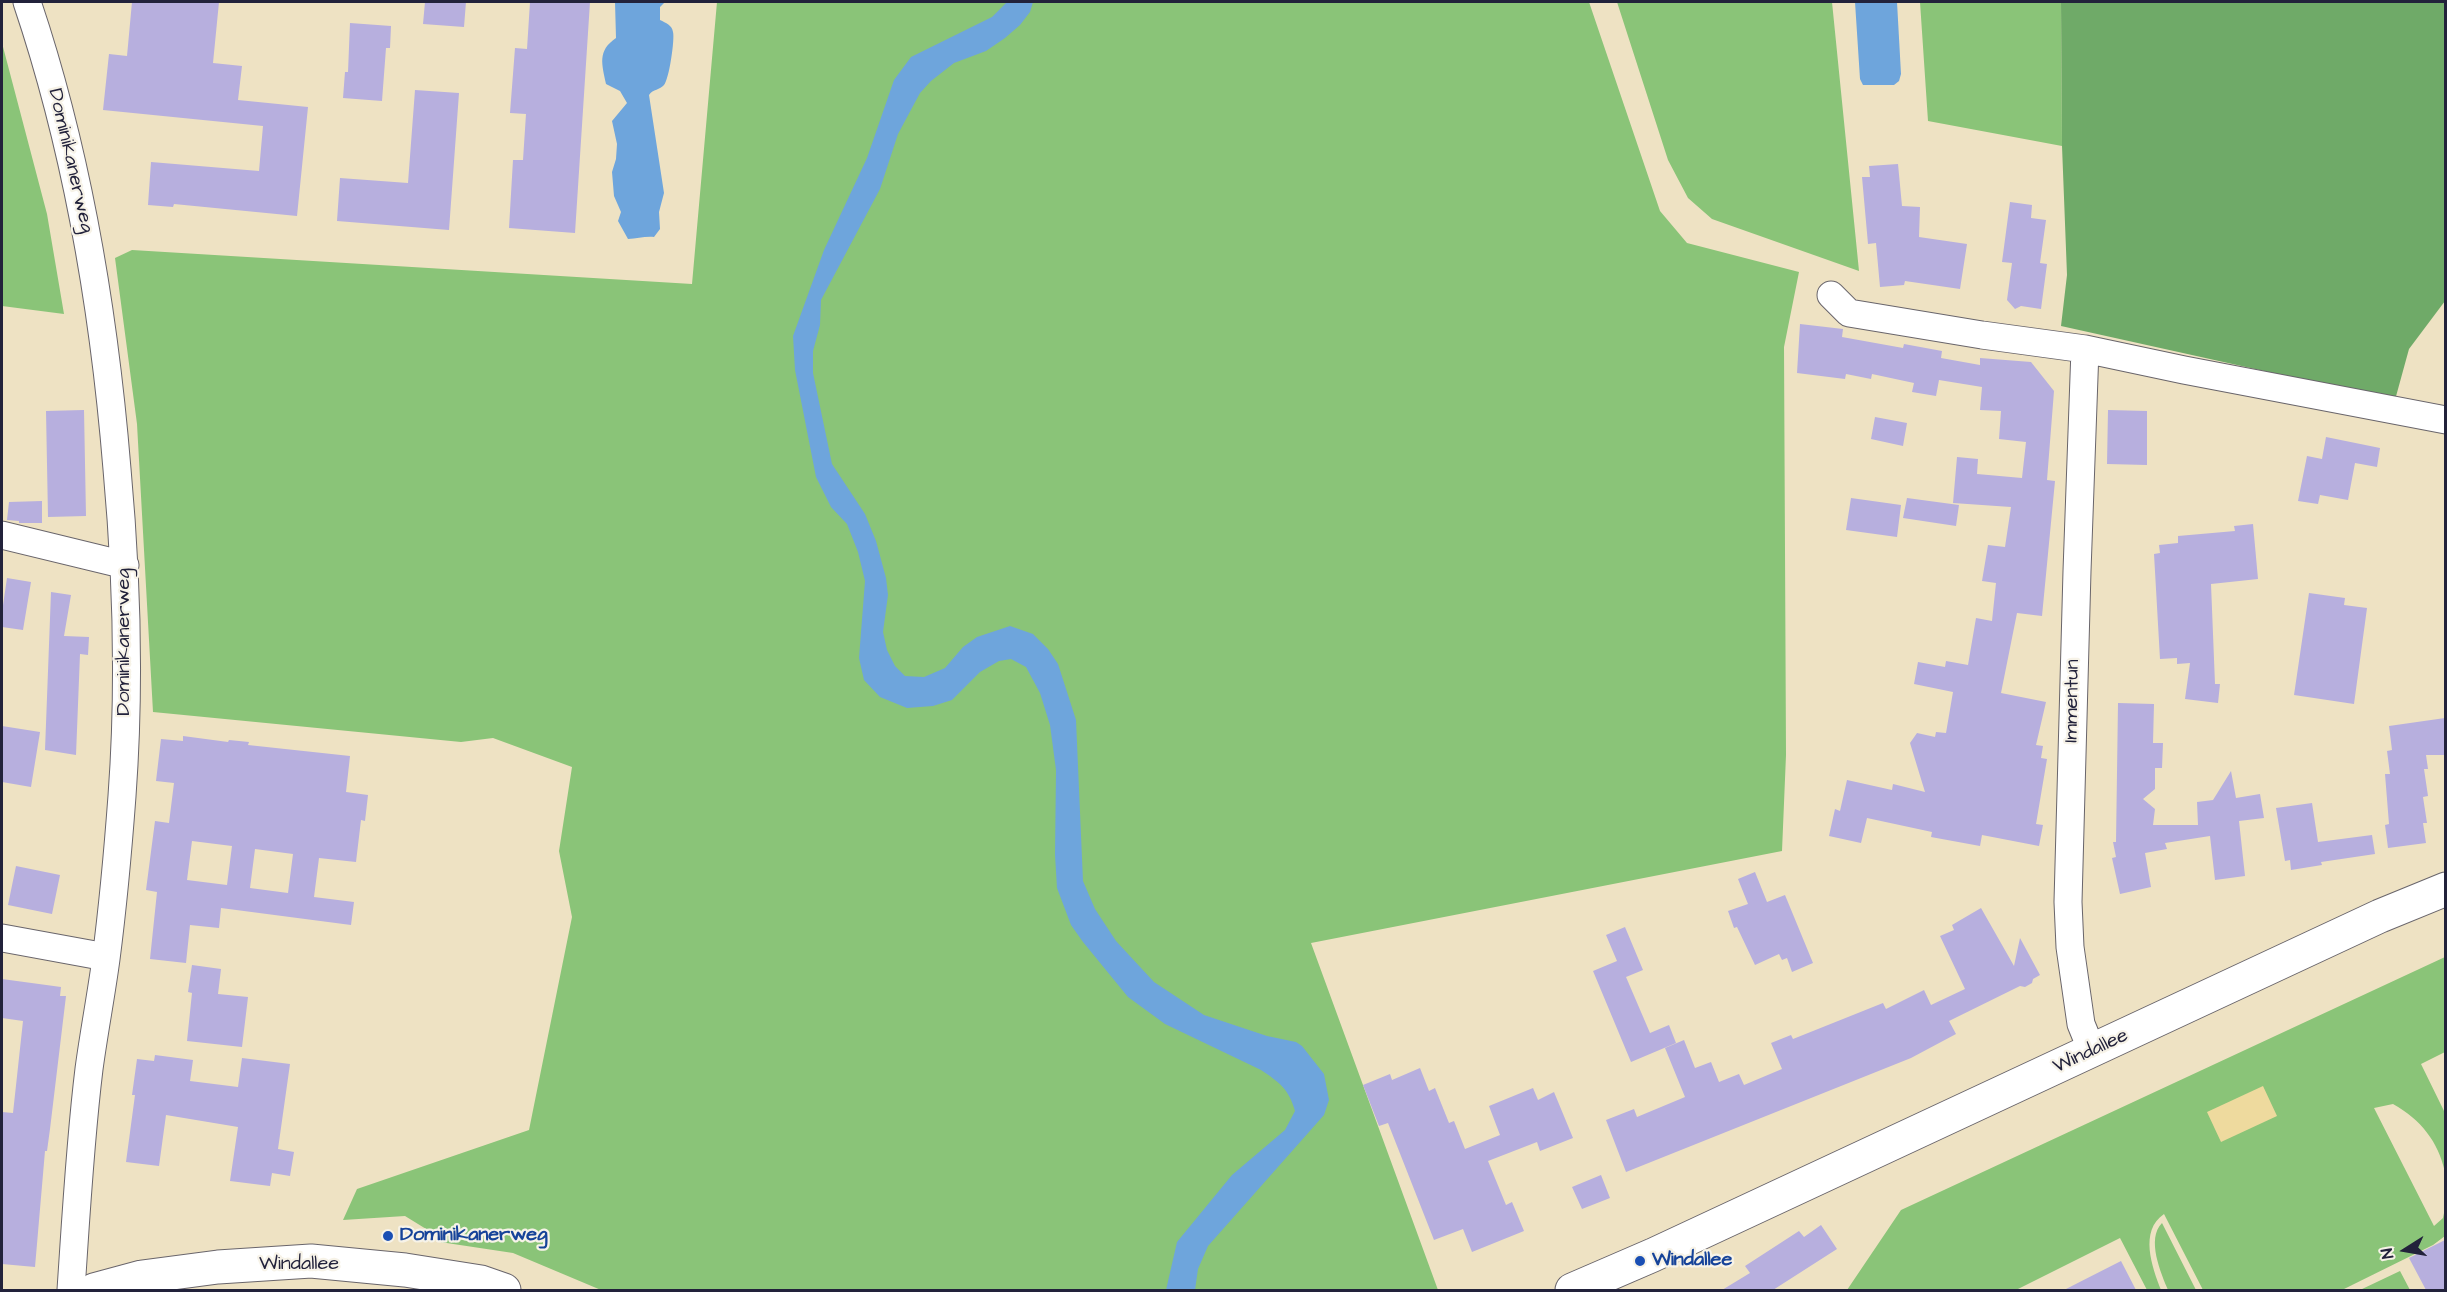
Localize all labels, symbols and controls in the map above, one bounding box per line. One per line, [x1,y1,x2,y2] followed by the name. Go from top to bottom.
[42,86,98,236] street label: Dominikanerweg
[113,568,137,716] street label: Dominikanerweg
[2060,659,2086,743] street label: Immentun
[2050,1024,2132,1080] street label: Windallee
[2375,1220,2435,1280] north arrow
[400,1224,547,1248] place label: Dominikanerweg
[381,1229,395,1243] marker: Dominikanerweg
[2376,1246,2399,1260] text: N
[1652,1249,1732,1273] place label: Windallee
[259,1253,339,1277] street label: Windallee
[1633,1254,1647,1268] marker: Windallee

